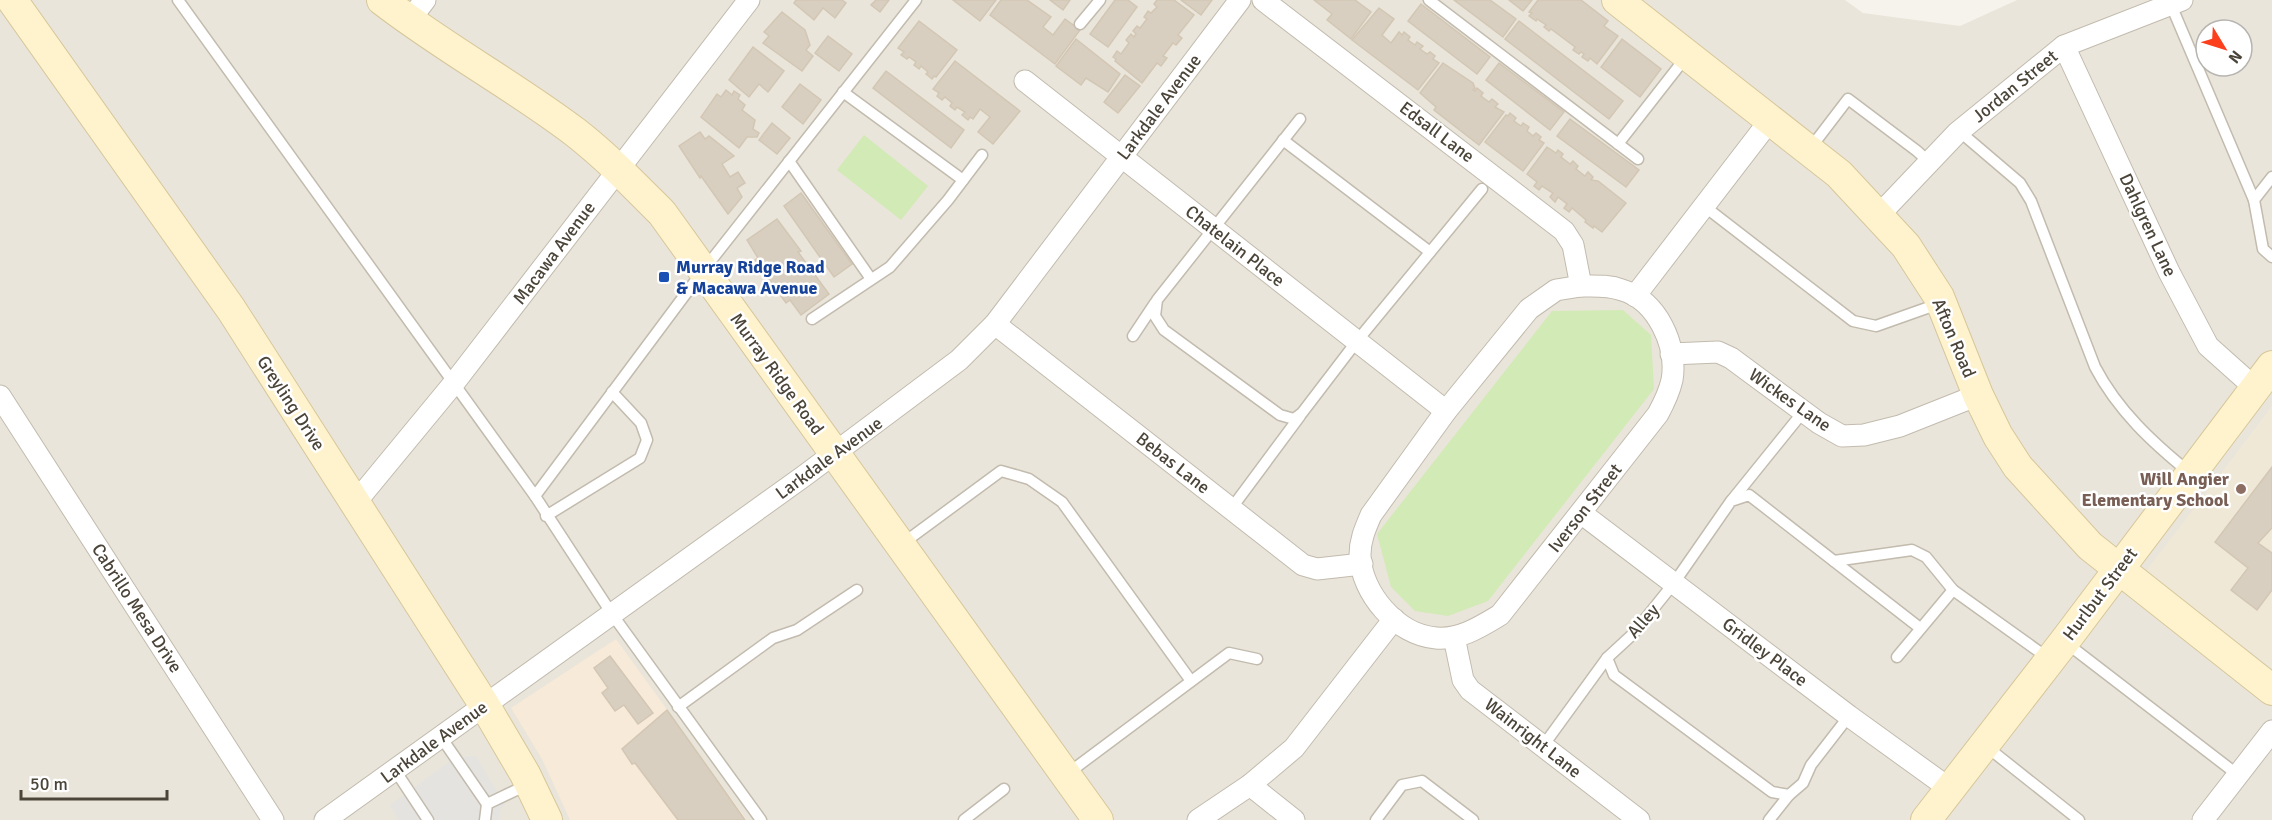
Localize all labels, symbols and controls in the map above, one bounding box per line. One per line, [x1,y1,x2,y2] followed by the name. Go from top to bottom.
[2194,18,2254,78] north arrow
[1968,45,2062,127] street label: Jordan Street
[2224,46,2246,67] text: N
[1112,50,1206,164] street label: Larkdale Avenue
[1395,97,1479,167] street label: Edsall Lane
[2114,170,2182,280] street label: Dahlgren Lane
[508,197,600,309] street label: Macawa Avenue
[1181,200,1289,292] street label: Chatelain Place
[676,256,825,299] place label: Murray Ridge Road & Macawa Avenue
[657,270,671,284] marker: Murray Ridge Road & Macawa Avenue
[1927,295,1981,381] street label: Afton Road
[725,309,829,439] street label: Murray Ridge Road
[252,351,330,455] street label: Greyling Drive
[1745,364,1835,436] street label: Wickes Lane
[771,412,887,504] street label: Larkdale Avenue
[1132,427,1214,499] street label: Bebas Lane
[1543,459,1627,557] street label: Iverson Street
[2082,468,2230,511] place label: Will Angier Elementary School
[2234,482,2248,496] marker: Will Angier Elementary School
[87,539,187,677] street label: Cabrillo Mesa Drive
[2058,543,2142,645] street label: Hurlbut Street
[1622,599,1664,643] street label: Alley
[1718,613,1812,691] street label: Gridley Place
[1480,693,1586,783] street label: Wainright Lane
[376,696,492,788] street label: Larkdale Avenue
[21,763,166,801] scale bar
[30,773,68,795] text: 50 m

